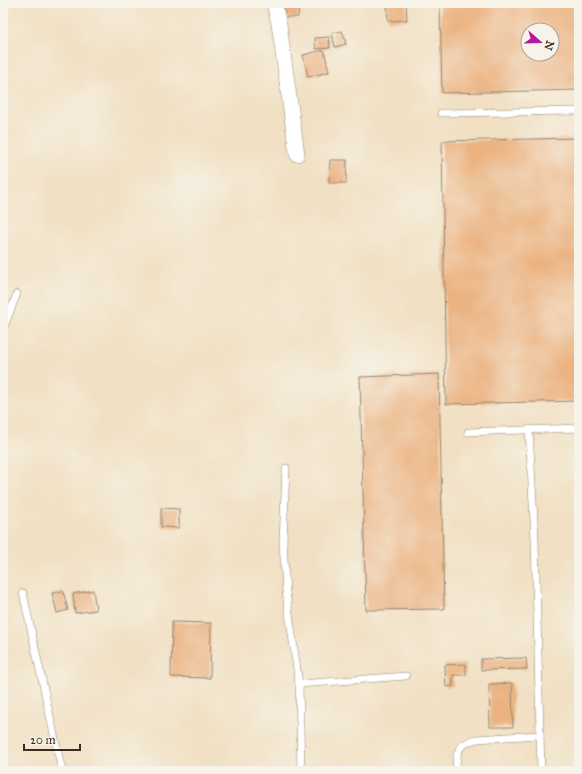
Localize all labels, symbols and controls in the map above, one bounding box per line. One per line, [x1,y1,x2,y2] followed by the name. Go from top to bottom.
[520,22,560,62] north arrow
[541,39,557,52] text: N
[24,726,80,752] scale bar
[30,733,56,747] text: 20 m

